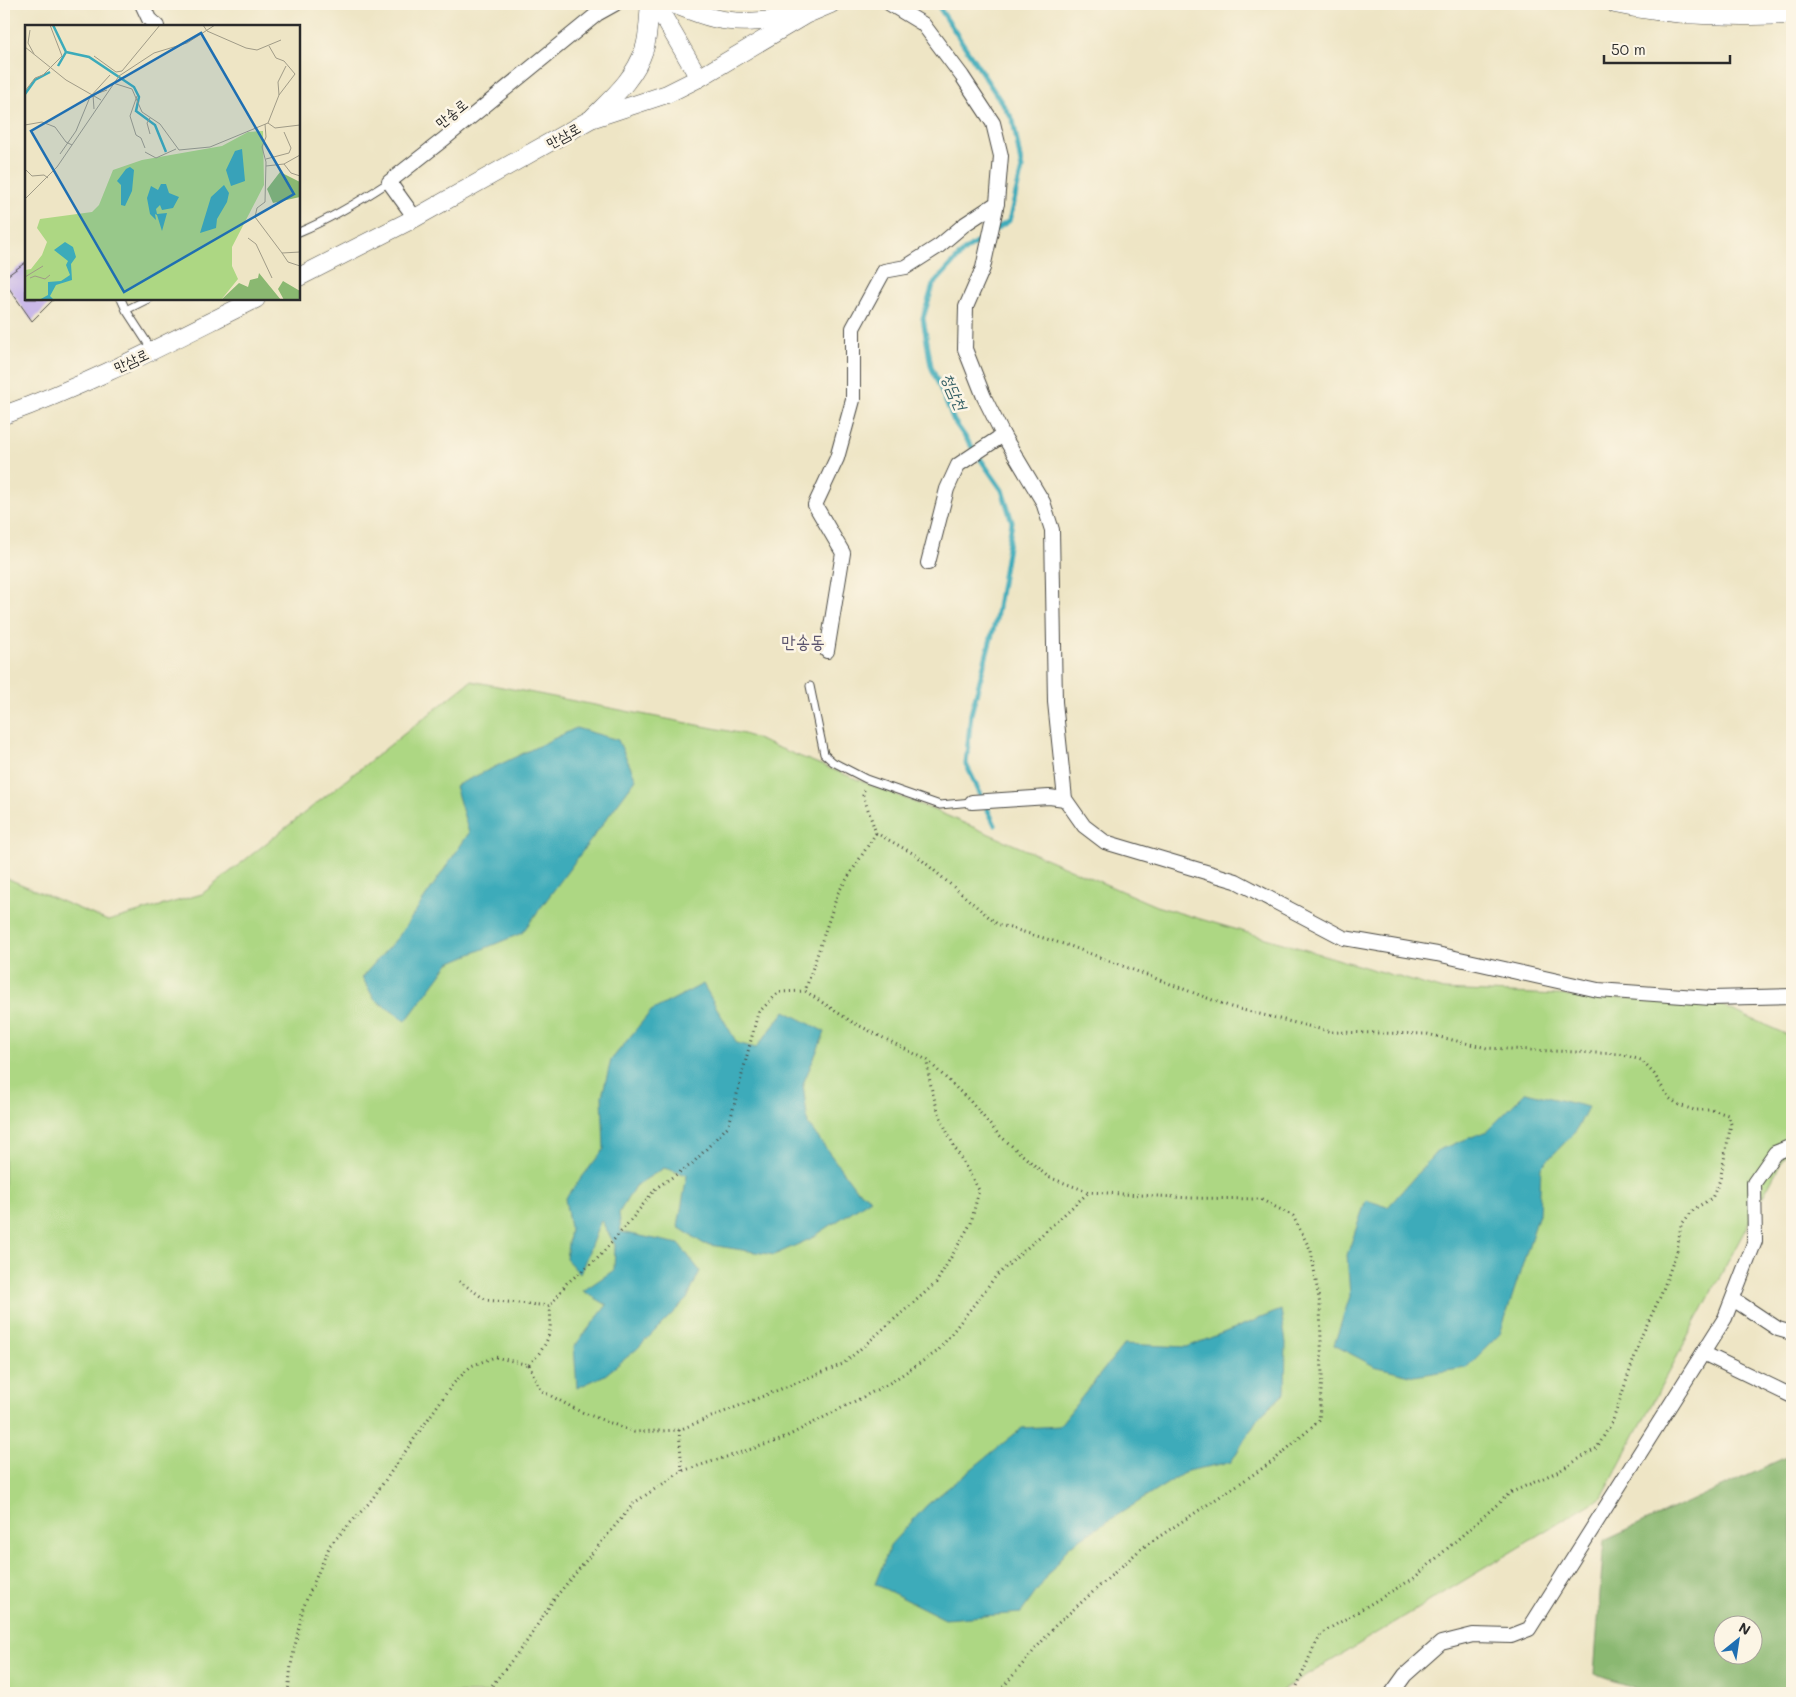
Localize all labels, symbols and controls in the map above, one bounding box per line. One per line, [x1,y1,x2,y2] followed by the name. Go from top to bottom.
[25,25,300,300] inset map
[1604,32,1730,64] scale bar
[1611,39,1646,59] text: 50 m
[431,94,471,132] street label: 만송로
[542,117,584,153] street label: 만삼로
[110,343,152,377] street label: 만삼로
[938,369,973,415] water label: 청담천
[781,629,825,653] district label: 만송동
[1714,1614,1764,1664] north arrow
[1735,1617,1754,1639] text: N

